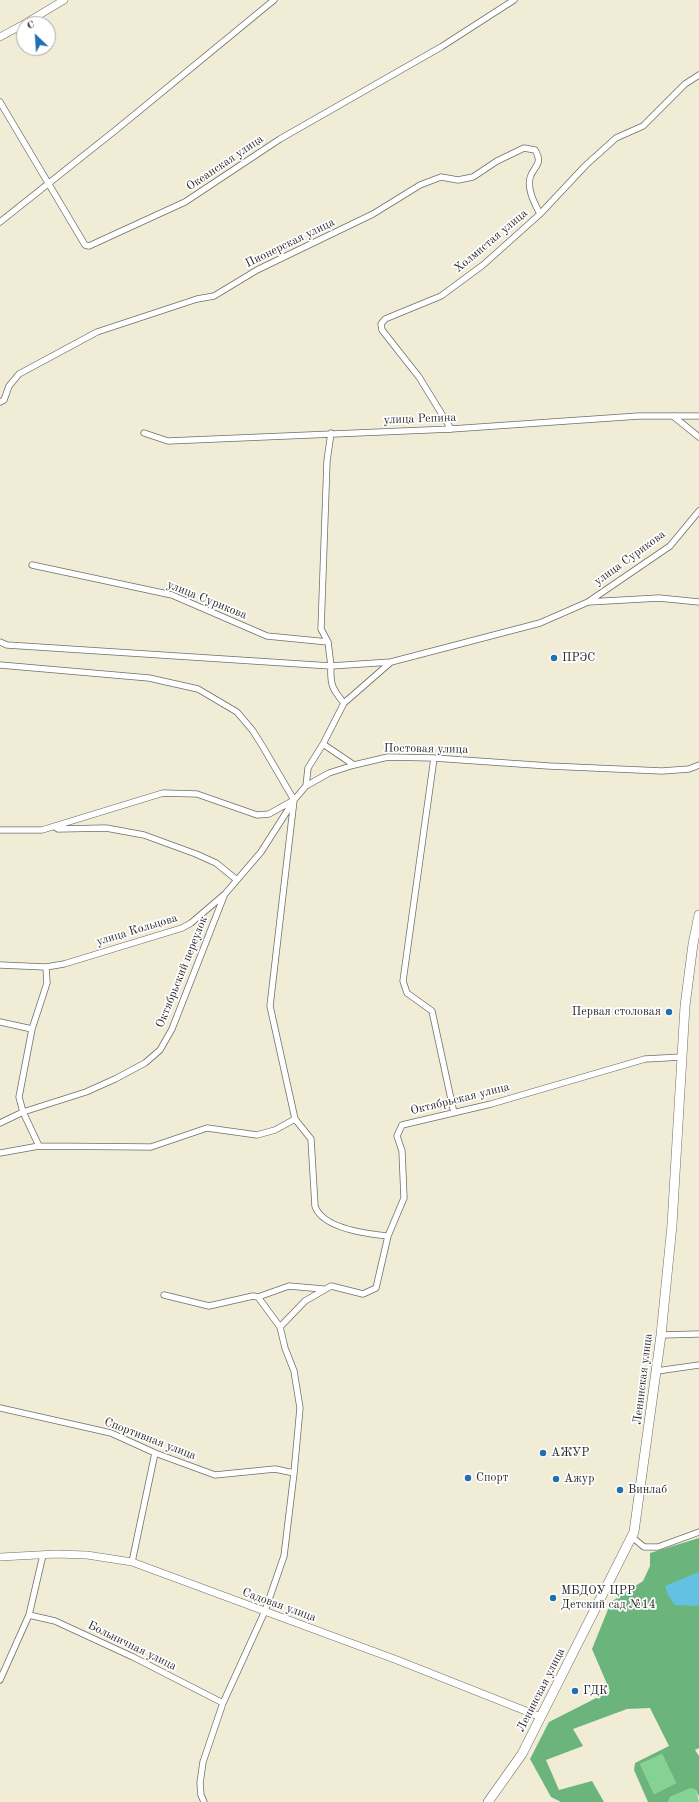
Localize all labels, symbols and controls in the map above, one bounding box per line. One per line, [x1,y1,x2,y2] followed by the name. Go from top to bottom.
[16,16,56,56] north arrow
[26,19,37,32] text: С
[184,132,266,194] street label: Океанская улица
[451,206,531,276] street label: Холмистая улица
[243,215,337,271] street label: Пионерская улица
[383,411,457,427] street label: улица Репина
[591,527,669,589] street label: улица Сурикова
[165,577,249,623] street label: улица Сурикова
[562,651,595,665] place label: ПРЭС
[549,653,559,663] marker: ПРЭС
[384,741,468,757] street label: Постовая улица
[95,911,179,949] street label: улица Кольцова
[153,914,211,1030] street label: Октябрьский переулок
[572,1005,661,1019] place label: Первая столовая
[664,1007,674,1017] marker: Первая столовая
[409,1080,511,1118] street label: Октябрьская улица
[630,1332,656,1426] street label: Ленинская улица
[102,1415,198,1463] street label: Спортивная улица
[551,1446,589,1460] place label: АЖУР
[538,1448,548,1458] marker: АЖУР
[476,1471,508,1485] place label: Спорт
[564,1472,594,1486] place label: Ажур
[463,1473,473,1483] marker: Спорт
[551,1474,561,1484] marker: Ажур
[628,1483,667,1497] place label: Винлаб
[615,1485,625,1495] marker: Винлаб
[561,1584,656,1612] place label: МБДОУ ЦРР Детский сад №14
[240,1585,318,1625] street label: Садовая улица
[548,1593,558,1603] marker: МБДОУ ЦРР Детский сад №14
[85,1618,179,1674] street label: Больничная улица
[514,1646,568,1734] street label: Ленинская улица
[583,1684,608,1698] place label: ГДК
[570,1686,580,1696] marker: ГДК

